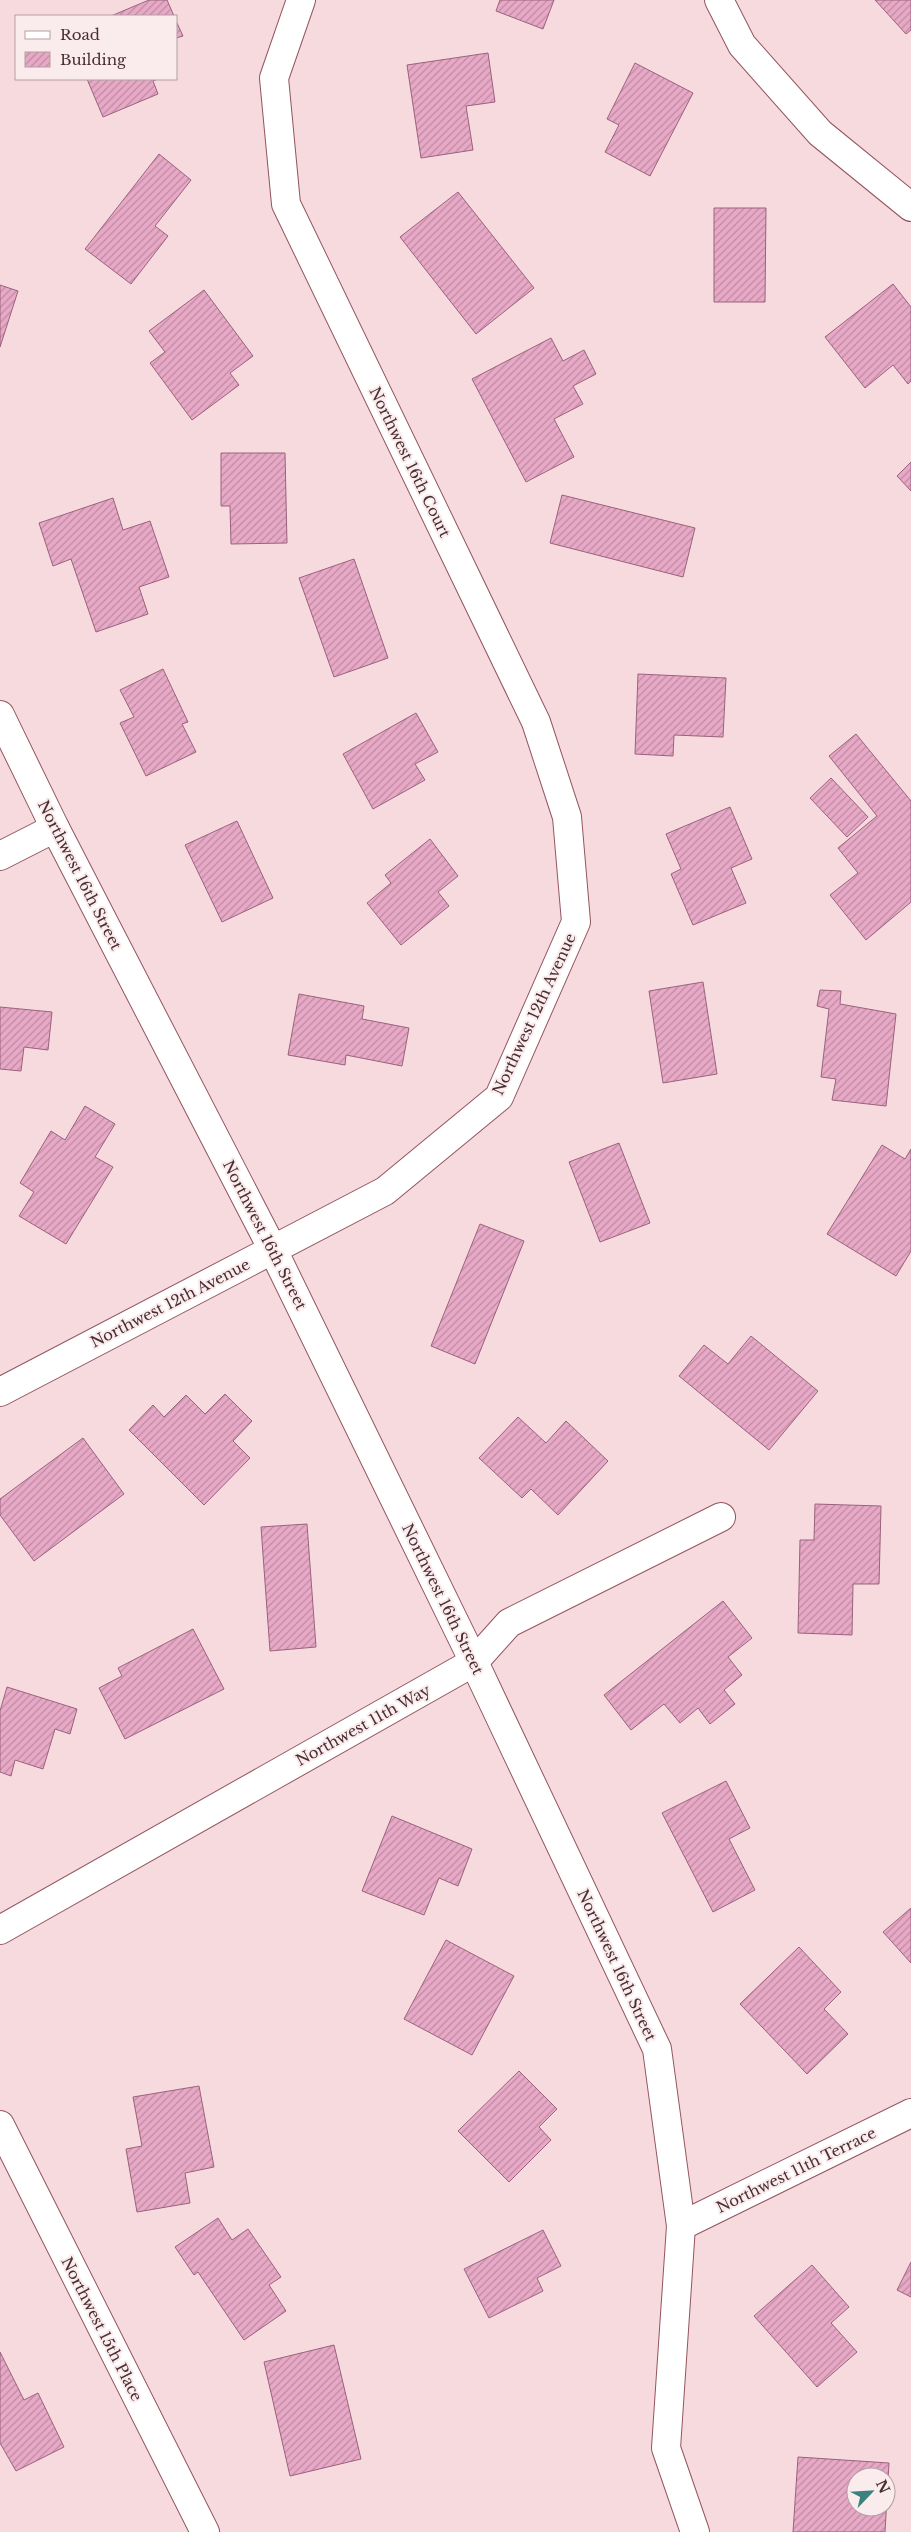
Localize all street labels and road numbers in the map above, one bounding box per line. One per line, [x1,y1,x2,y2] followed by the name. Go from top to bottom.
[365,384,455,541] street label: Northwest 16th Court
[34,797,126,953] street label: Northwest 16th Street
[488,930,580,1098] street label: Northwest 12th Avenue
[219,1157,311,1313] street label: Northwest 16th Street
[87,1254,253,1352] street label: Northwest 12th Avenue
[398,1521,488,1678] street label: Northwest 16th Street
[293,1680,434,1770] street label: Northwest 11th Way
[573,1886,661,2044] street label: Northwest 16th Street
[713,2123,879,2217] street label: Northwest 11th Terrace
[57,2254,147,2404] street label: Northwest 15th Place

